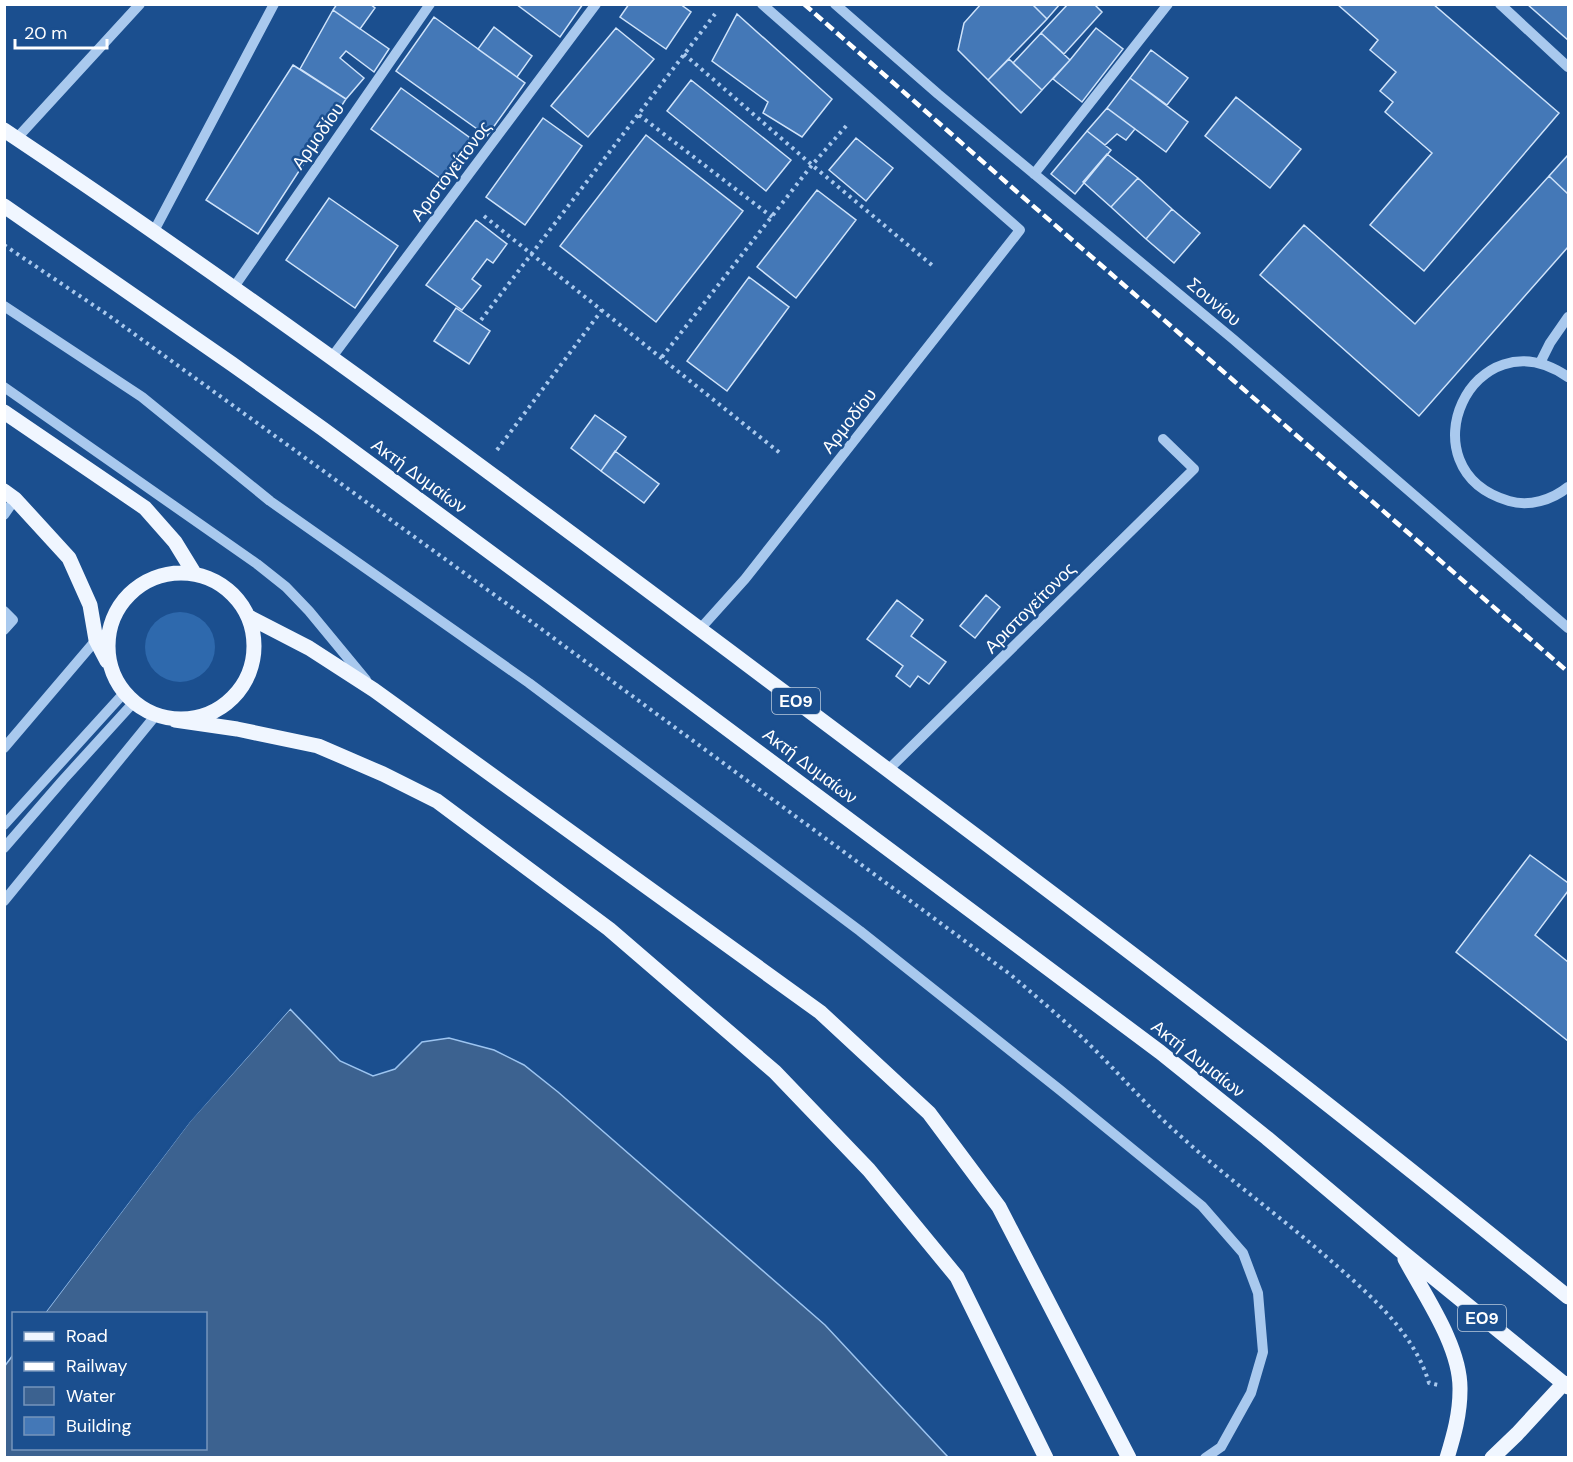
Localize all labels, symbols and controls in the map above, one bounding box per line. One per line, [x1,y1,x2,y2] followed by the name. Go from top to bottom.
[15,12,106,50] scale bar
[24,21,67,45] text: 20 m
[286,98,350,174] street label: Αρμοδίου
[405,116,497,226] street label: Αριστογείτονος
[1182,272,1246,332] street label: Σουνίου
[816,383,882,459] street label: Αρμοδίου
[366,433,472,519] street label: Ακτή Δυμαίων
[979,557,1081,659] street label: Αριστογείτονος
[772,688,820,714] road number: ΕΟ9
[758,723,862,809] street label: Ακτή Δυμαίων
[1146,1015,1250,1103] street label: Ακτή Δυμαίων
[1458,1305,1506,1331] road number: ΕΟ9
[12,1312,207,1450] legend
[66,1324,108,1348] text: Road
[66,1354,128,1378] text: Railway
[66,1384,116,1408] text: Water
[66,1414,131,1438] text: Building

